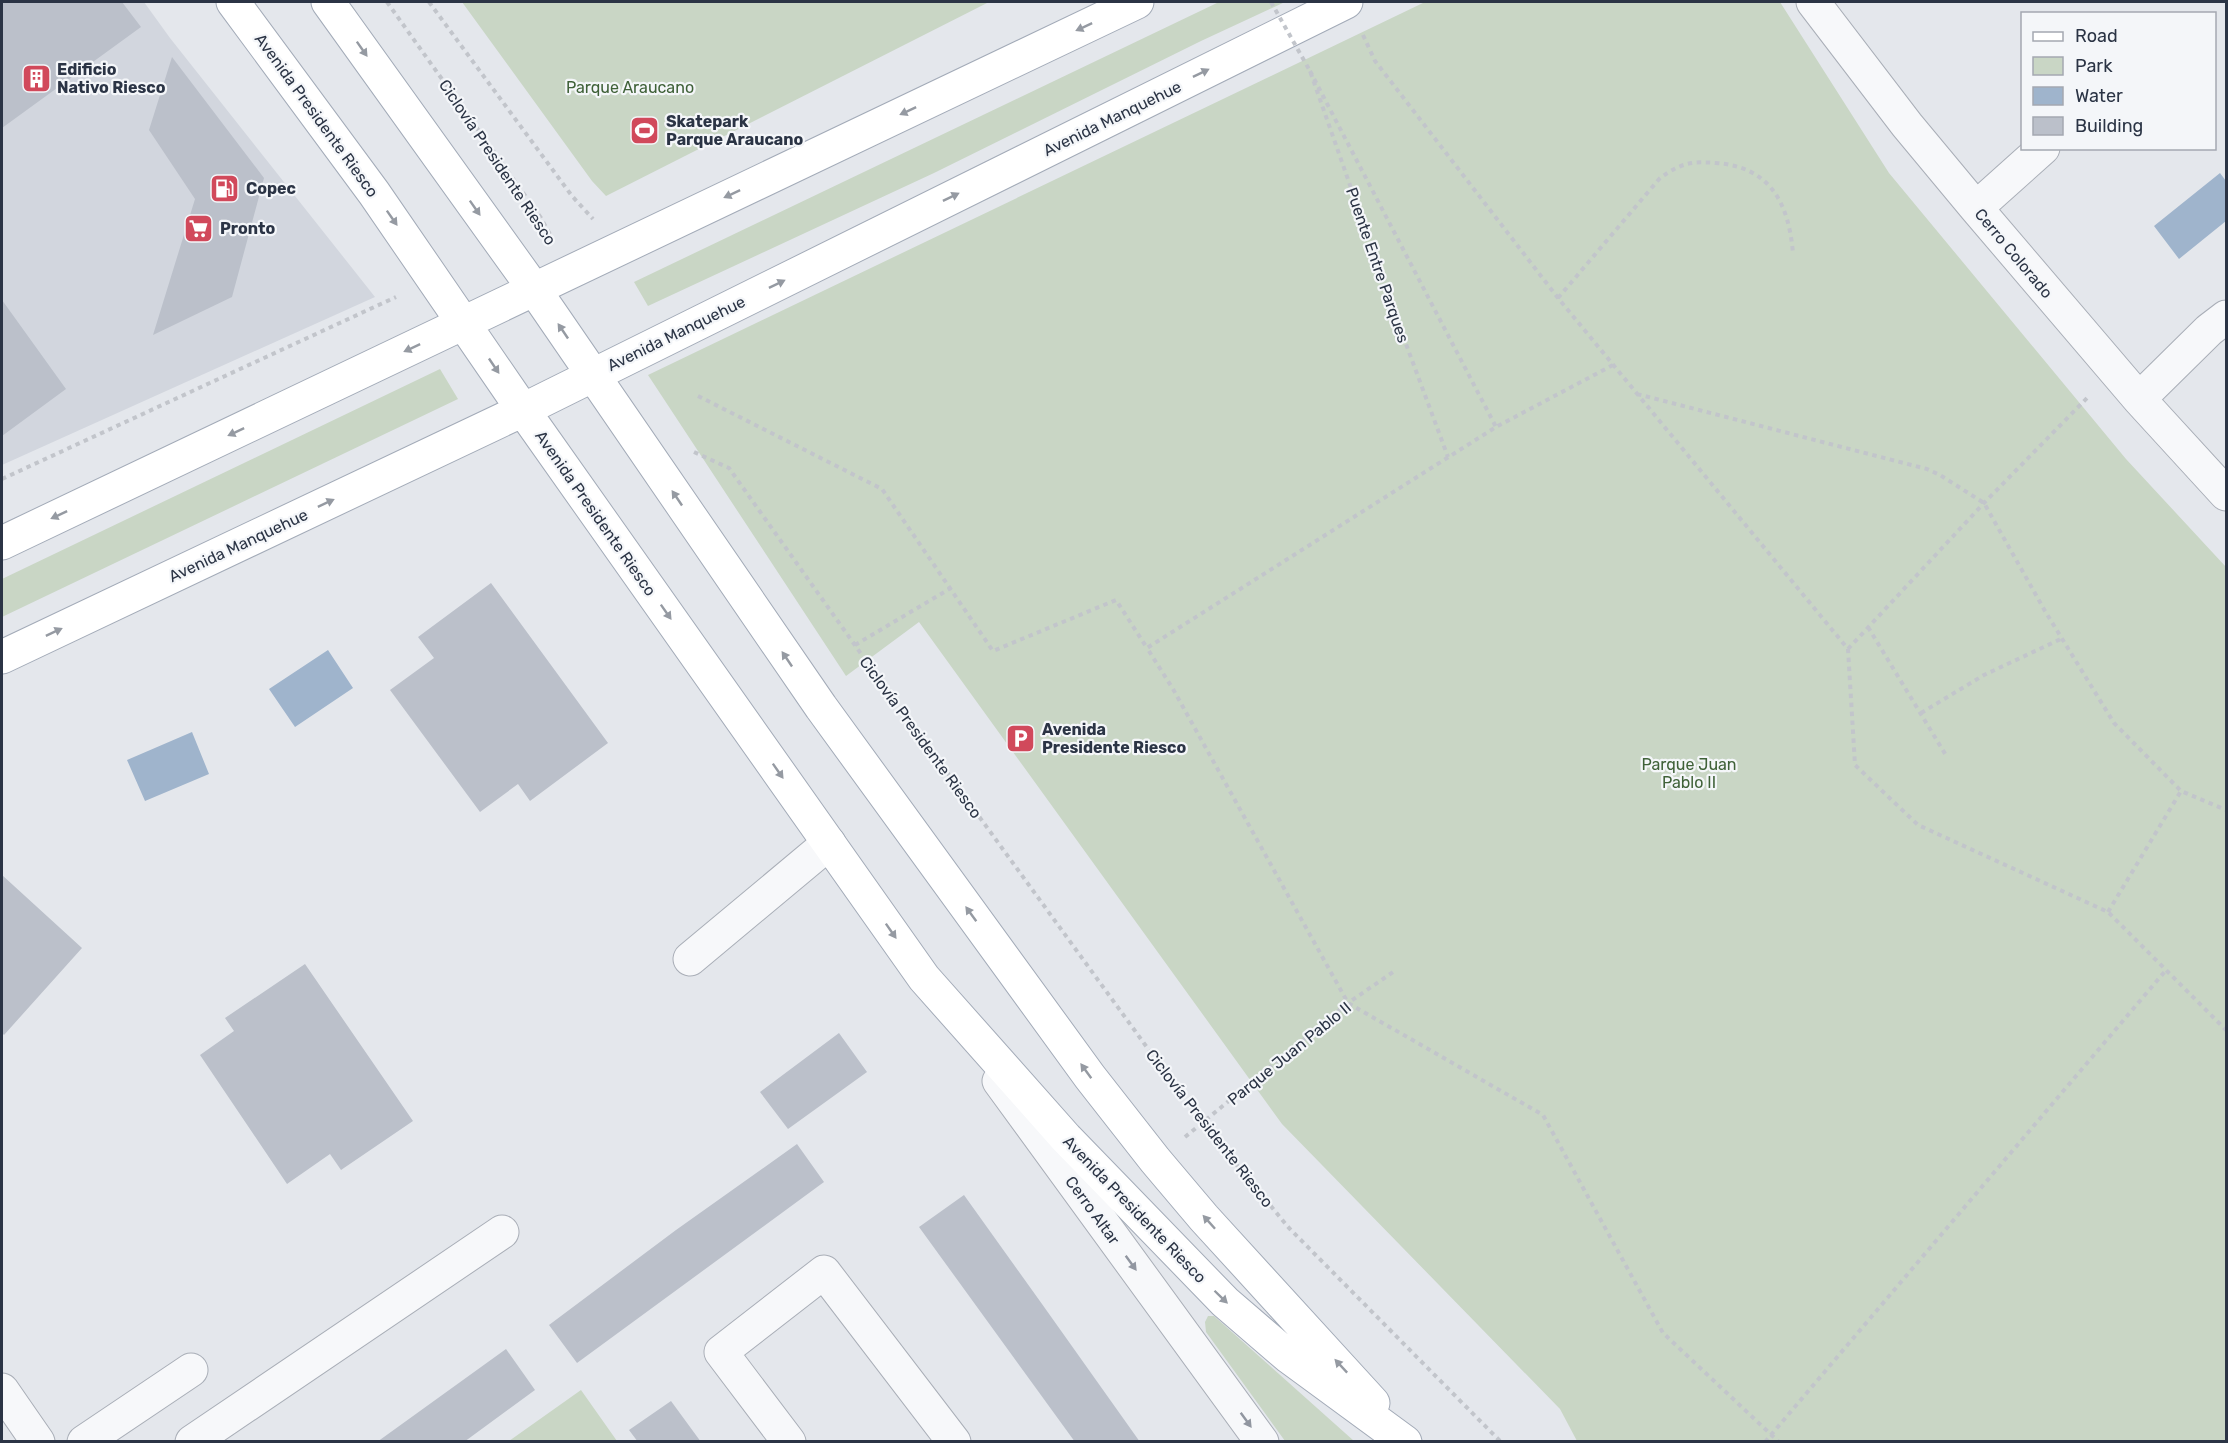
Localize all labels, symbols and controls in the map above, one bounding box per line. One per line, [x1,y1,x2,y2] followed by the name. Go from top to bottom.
[2021,12,2216,150] legend
[1076,22,1093,31] one-way arrow
[2075,25,2118,47] text: Road
[251,30,382,201] street label: Avenida Presidente Riesco
[356,41,368,57] one-way arrow
[2075,55,2113,77] text: Park
[57,60,166,97] place label: Edificio Nativo Riesco
[20,62,52,94] building icon: Edificio Nativo Riesco
[1193,69,1210,78] one-way arrow
[435,76,560,249] street label: Ciclovía Presidente Riesco
[1040,77,1184,160] street label: Avenida Manquehue
[566,78,694,97] park label: Parque Araucano
[2075,85,2123,107] text: Water
[900,106,917,115] one-way arrow
[666,112,804,149] place label: Skatepark Parque Araucano
[629,114,661,146] sports icon: Skatepark Parque Araucano
[2075,115,2143,137] text: Building
[209,172,241,204] fuel station icon: Copec
[246,179,296,198] place label: Copec
[1342,185,1413,345] street label: Puente Entre Parques
[724,190,741,199] one-way arrow
[943,193,960,202] one-way arrow
[469,199,481,215] one-way arrow
[1971,205,2057,302] street label: Cerro Colorado
[386,210,398,226] one-way arrow
[183,212,215,244] supermarket icon: Pronto
[220,219,275,238] place label: Pronto
[768,279,785,288] one-way arrow
[604,292,748,375] street label: Avenida Manquehue
[557,324,569,340] one-way arrow
[403,344,420,353] one-way arrow
[488,358,500,374] one-way arrow
[227,427,244,436] one-way arrow
[531,427,660,600] street label: Avenida Presidente Riesco
[672,490,683,506] one-way arrow
[317,499,334,508] one-way arrow
[166,505,311,586] street label: Avenida Manquehue
[51,511,68,520] one-way arrow
[660,604,671,620] one-way arrow
[46,627,63,636] one-way arrow
[782,650,793,667] one-way arrow
[855,653,986,822] street label: Ciclovía Presidente Riesco
[1042,720,1187,757] place label: Avenida Presidente Riesco
[1005,722,1037,754] parking icon: Avenida Presidente Riesco
[1641,755,1737,792] park label: Parque Juan Pablo II
[772,763,784,779] one-way arrow
[965,906,977,922] one-way arrow
[885,922,897,938] one-way arrow
[1224,998,1355,1109] street label: Parque Juan Pablo II
[1142,1045,1277,1211] street label: Ciclovía Presidente Riesco
[1080,1064,1092,1079] one-way arrow
[1059,1132,1210,1287] street label: Avenida Presidente Riesco
[1061,1172,1124,1248] street label: Cerro Altar
[1202,1215,1216,1230] one-way arrow
[1125,1255,1137,1270] one-way arrow
[1214,1290,1228,1304] one-way arrow
[1334,1358,1348,1373] one-way arrow
[1240,1412,1252,1428] one-way arrow

